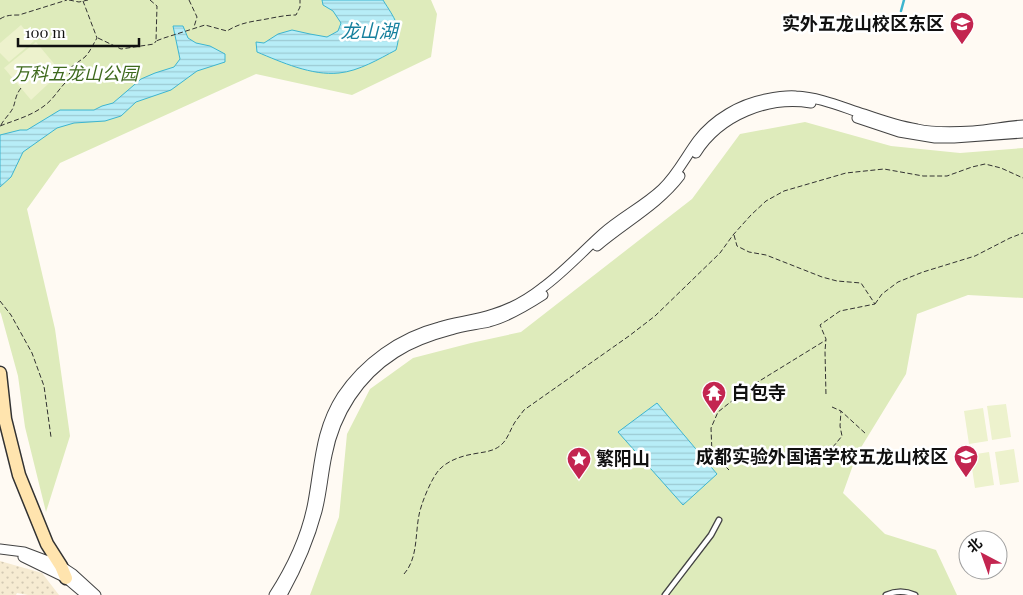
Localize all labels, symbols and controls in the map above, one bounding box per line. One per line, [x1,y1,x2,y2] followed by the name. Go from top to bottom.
[782,11,944,35] place label: 实外五龙山校区东区
[949,11,975,45] school or university icon: 实外五龙山校区东区
[18,15,139,47] scale bar
[340,17,400,43] water label: 龙山湖
[25,22,66,42] text: 100 m
[12,61,141,85] park label: 万科五龙山公园
[701,380,727,414] temple icon: 白包寺
[732,380,786,404] place label: 白包寺
[696,444,948,468] place label: 成都实验外国语学校五龙山校区
[953,444,979,478] school or university icon: 成都实验外国语学校五龙山校区
[566,446,592,480] place icon: 繁阳山
[596,446,650,470] place label: 繁阳山
[958,530,1008,580] north arrow
[963,533,986,557] text: 北

